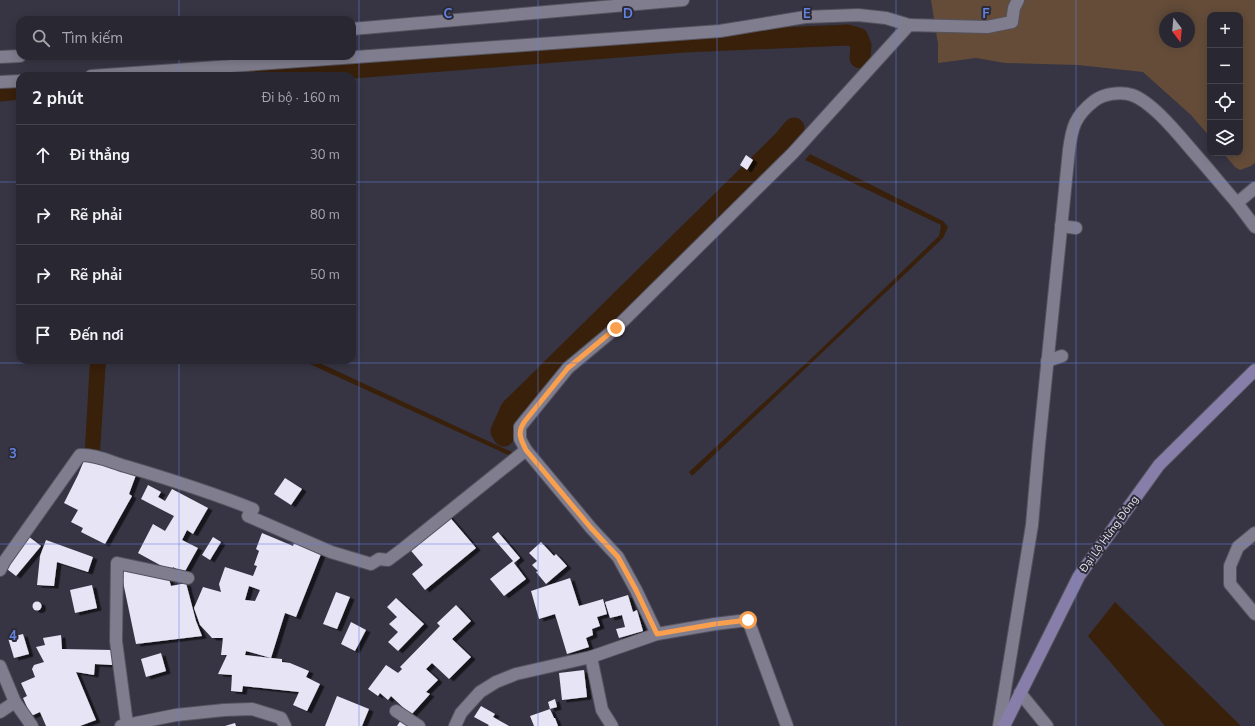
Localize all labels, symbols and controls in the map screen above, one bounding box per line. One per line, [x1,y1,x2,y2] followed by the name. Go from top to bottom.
[444,5,453,23] text: C
[623,5,633,23] text: D
[803,5,811,23] text: E
[982,5,990,23] text: F
[1159,12,1195,48] north arrow
[1207,12,1243,156] map controls
[1207,12,1243,48] button: +
[16,16,356,60] search box
[30,27,52,49] icon: search
[62,28,123,48] text: Tìm kiếm
[1207,48,1243,84] button: −
[1207,84,1243,120] button: locate
[32,87,83,110] text: 2 phút
[262,89,340,107] text: Đi bộ · 160 m
[1207,120,1243,156] button: layers
[32,144,54,166] icon: ahead
[70,145,130,165] text: Đi thẳng
[310,146,340,164] text: 30 m
[32,204,54,226] icon: right
[70,205,122,225] text: Rẽ phải
[310,206,340,224] text: 80 m
[32,264,54,286] icon: right
[70,265,122,285] text: Rẽ phải
[310,266,340,284] text: 50 m
[607,319,625,337] route end
[32,324,54,346] icon: arrive
[70,325,124,345] text: Đến nơi
[9,445,17,463] text: 3
[1076,493,1142,576] street label: Đại Lộ Hừng Đông
[739,611,757,629] route start
[9,627,17,645] text: 4

